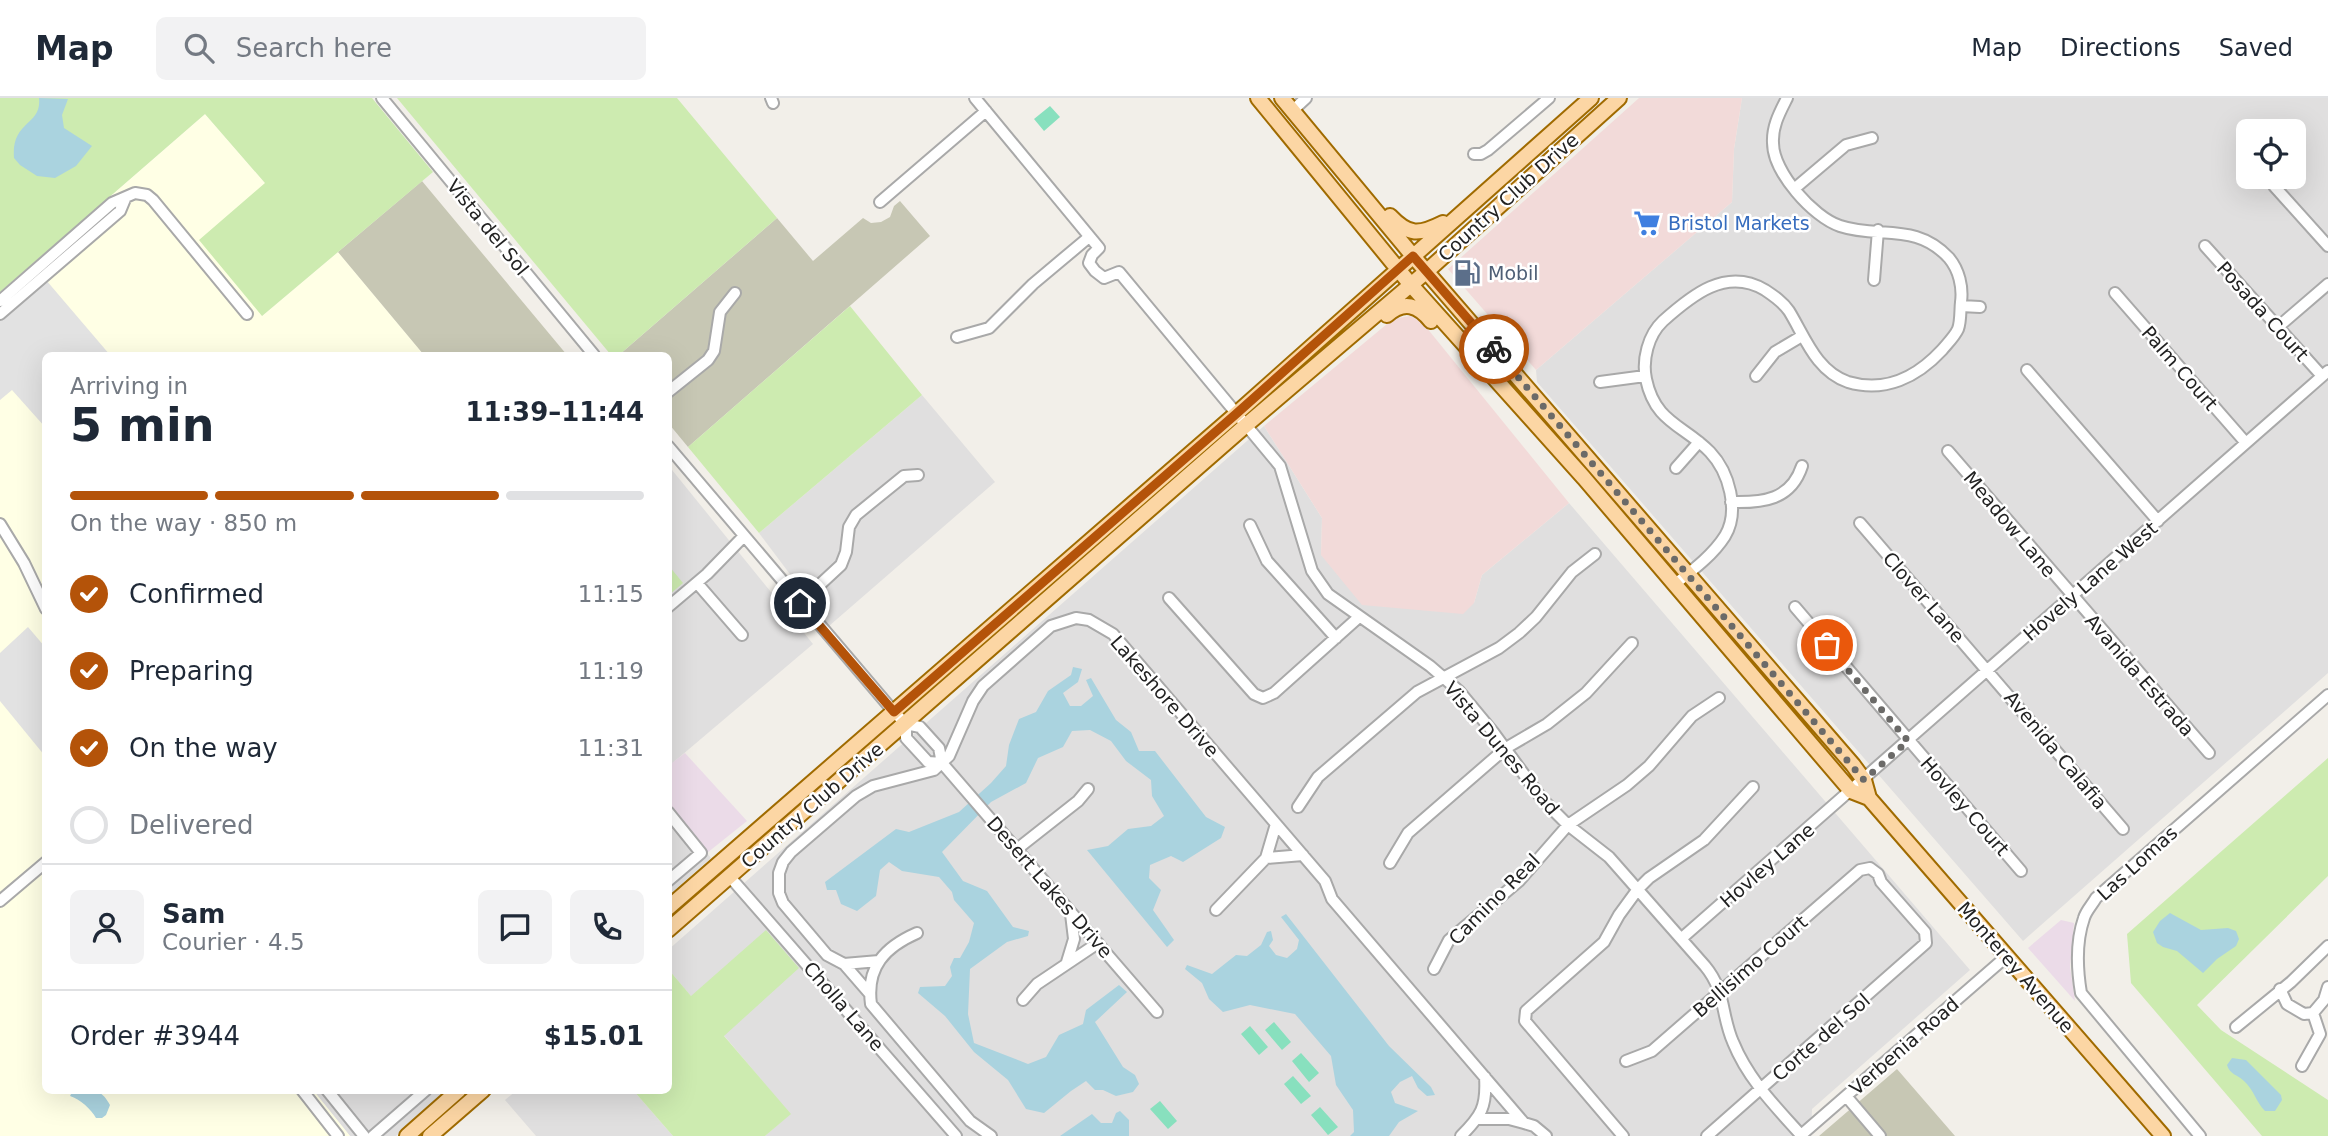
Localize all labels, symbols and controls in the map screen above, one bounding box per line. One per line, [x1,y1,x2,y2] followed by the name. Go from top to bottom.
[156,17,646,80] search box
[35,29,114,68] text: Map
[180,29,218,67] icon: search
[236,33,392,63] text: Search here
[1971,34,2022,62] text: Map
[2060,34,2181,62] text: Directions
[2219,34,2293,62] text: Saved
[2236,119,2306,189] map controls
[2236,119,2306,189] button: locate
[1433,128,1583,266] street label: Country Club Drive
[443,175,533,279] street label: Vista del Sol
[1632,208,1662,238] supermarket icon: Bristol Markets
[1668,212,1810,234] place label: Bristol Markets
[2213,257,2313,365] street label: Posada Court
[1452,258,1482,288] fuel station icon: Mobil
[1488,262,1539,284] place label: Mobil
[1459,314,1529,384] courier
[2137,321,2223,415] street label: Palm Court
[1475,330,1513,368] icon: bike
[70,373,188,399] text: Arriving in
[465,397,644,427] text: 11:39–11:44
[70,398,214,452] text: 5 min
[1959,467,2061,581] street label: Meadow Lane
[70,510,297,536] text: On the way · 850 m
[2019,517,2161,645] street label: Hovely Lane West
[1879,547,1969,647] street label: Clover Lane
[770,573,830,633] pin
[70,575,108,613] icon: check
[129,579,264,609] text: Confirmed
[578,581,644,607] text: 11:15
[781,584,819,622] icon: home
[2081,610,2199,740] street label: Avanida Estrada
[1797,615,1857,675] pin
[1808,626,1846,664] icon: bag
[1106,631,1224,761] street label: Lakeshore Drive
[70,652,108,690] icon: check
[129,656,254,686] text: Preparing
[578,658,644,684] text: 11:19
[1440,677,1564,819] street label: Vista Dunes Road
[2000,686,2112,814] street label: Avenida Calafia
[70,729,108,767] icon: check
[129,733,278,763] text: On the way
[578,735,644,761] text: 11:31
[737,737,887,873] street label: Country Club Drive
[1916,752,2014,860] street label: Hovley Court
[129,810,253,840] text: Delivered
[983,812,1117,962] street label: Desert Lakes Drive
[1715,818,1819,912] street label: Hovley Lane
[2092,821,2182,905] street label: Las Lomas
[1444,849,1544,949] street label: Camino Real
[70,890,144,964] button: person
[478,890,552,964] button: chat
[570,890,644,964] button: phone
[1953,897,2079,1037] street label: Monterey Avenue
[162,899,225,929] text: Sam
[1688,910,1812,1022] street label: Bellisimo Court
[162,929,305,955] text: Courier · 4.5
[799,957,889,1055] street label: Cholla Lane
[1768,989,1874,1085] street label: Corte del Sol
[1845,993,1963,1099] street label: Verbenia Road
[70,1021,240,1051] text: Order #3944
[544,1021,644,1051] text: $15.01

